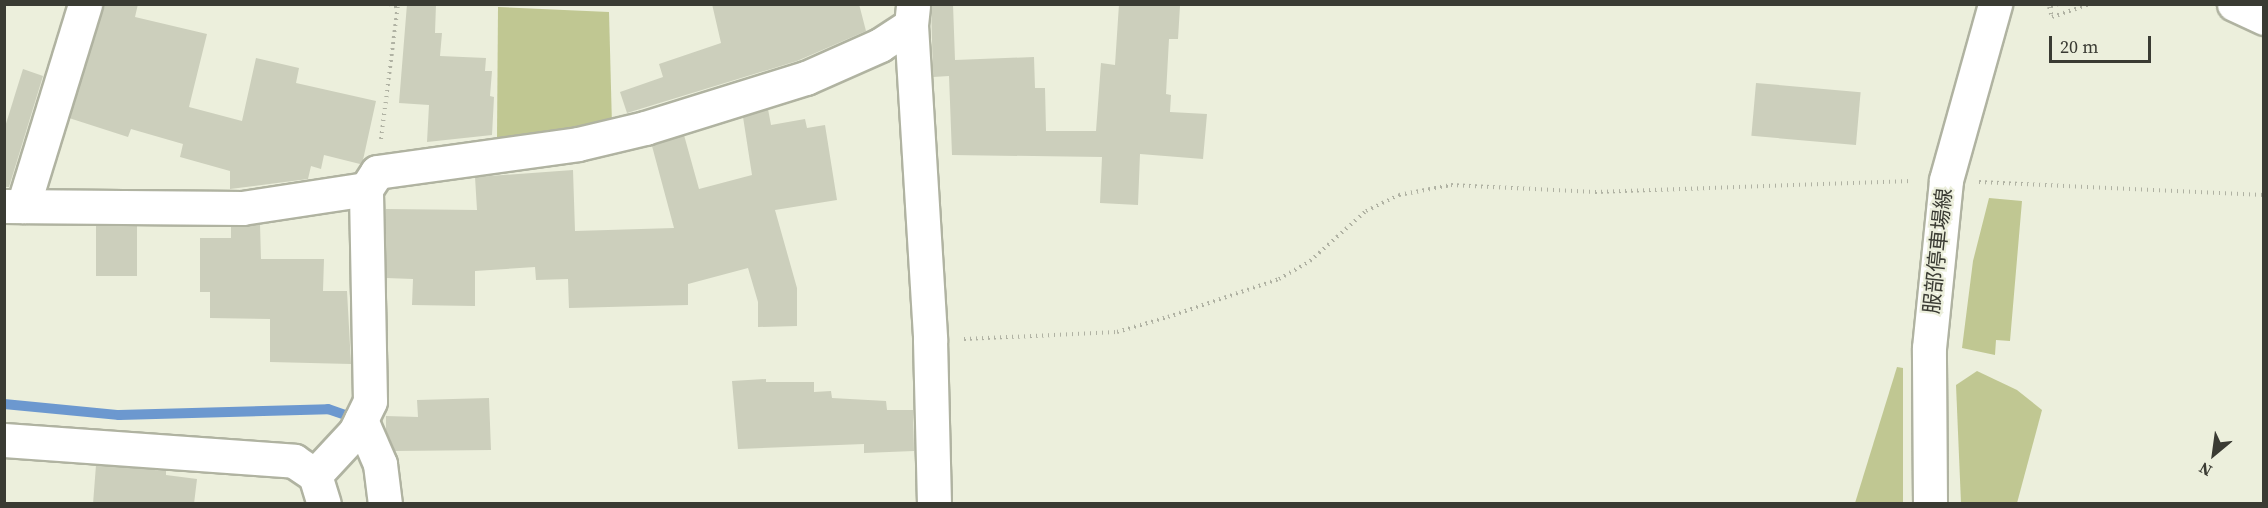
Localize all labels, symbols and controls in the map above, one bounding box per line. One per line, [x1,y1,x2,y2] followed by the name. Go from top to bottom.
[2052,24,2154,62] scale bar
[2060,34,2098,59] text: 20 m
[1919,187,1957,315] street label: 服部停車場線
[2184,424,2244,484] north arrow
[2195,457,2216,482] text: N

